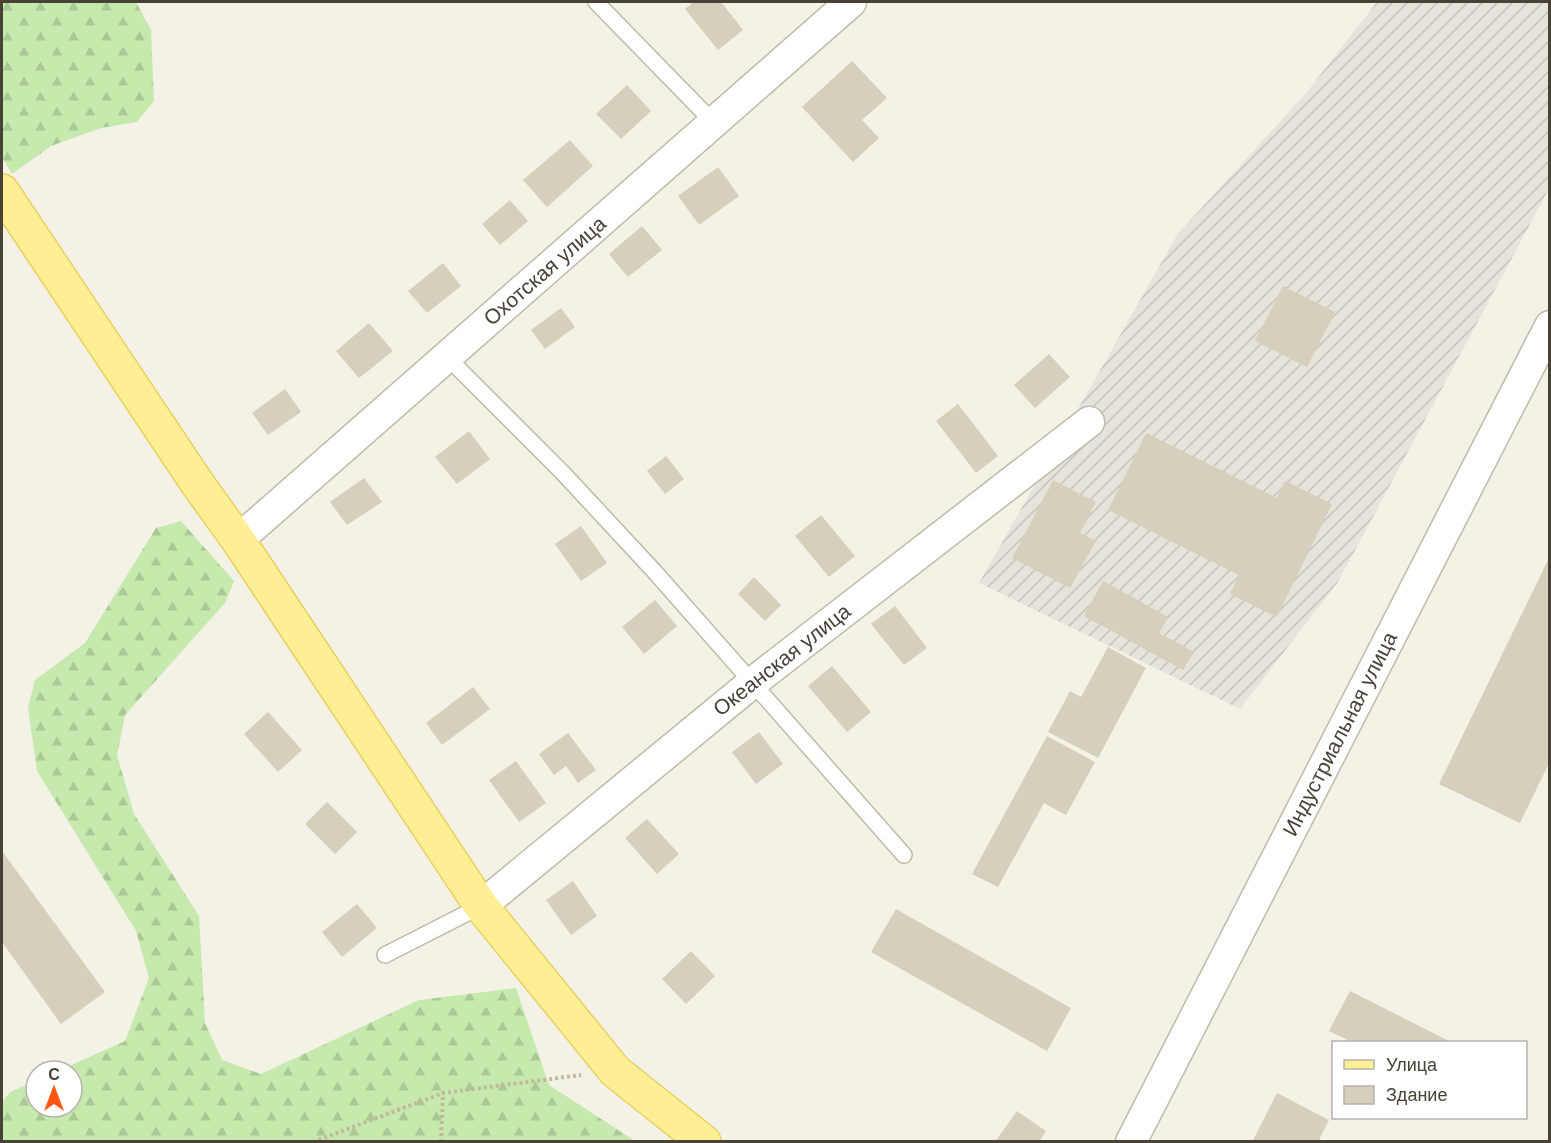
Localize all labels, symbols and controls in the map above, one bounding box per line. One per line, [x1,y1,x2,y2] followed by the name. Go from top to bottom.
[479,211,610,330] street label: Охотская улица
[709,599,855,720] street label: Океанская улица
[1278,628,1401,840] street label: Индустриальная улица
[1332,1041,1527,1119] legend
[1386,1055,1438,1075] text: Улица
[24,1059,84,1119] north arrow
[48,1066,60,1083] text: С
[1386,1085,1447,1105] text: Здание

